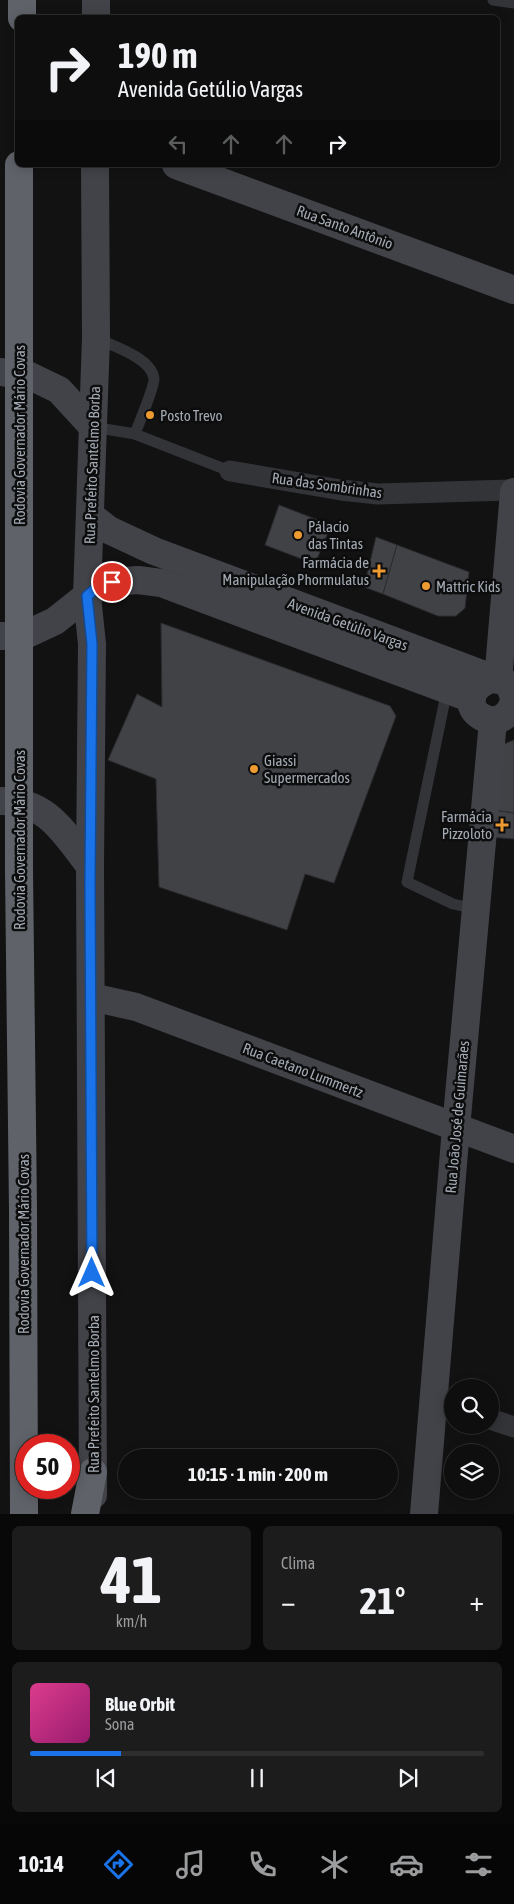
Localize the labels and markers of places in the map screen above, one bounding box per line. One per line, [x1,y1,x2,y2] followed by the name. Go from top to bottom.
[160,407,223,424] place label: Posto Trevo
[144,409,156,421] marker: Posto Trevo
[308,518,363,552] place label: Pálacio das Tintas
[292,529,304,541] marker: Pálacio das Tintas
[222,554,369,588] place label: Farmácia de Manipulação Phormulatus
[91,561,133,603] pin
[373,565,385,577] marker: Farmácia de Manipulação Phormulatus
[436,578,500,595] place label: Mattric Kids
[420,580,432,592] marker: Mattric Kids
[264,752,350,786] place label: Giassi Supermercados
[248,763,260,775] marker: Giassi Supermercados
[441,808,492,842] place label: Farmácia Pizzoloto
[496,819,508,831] marker: Farmácia Pizzoloto

